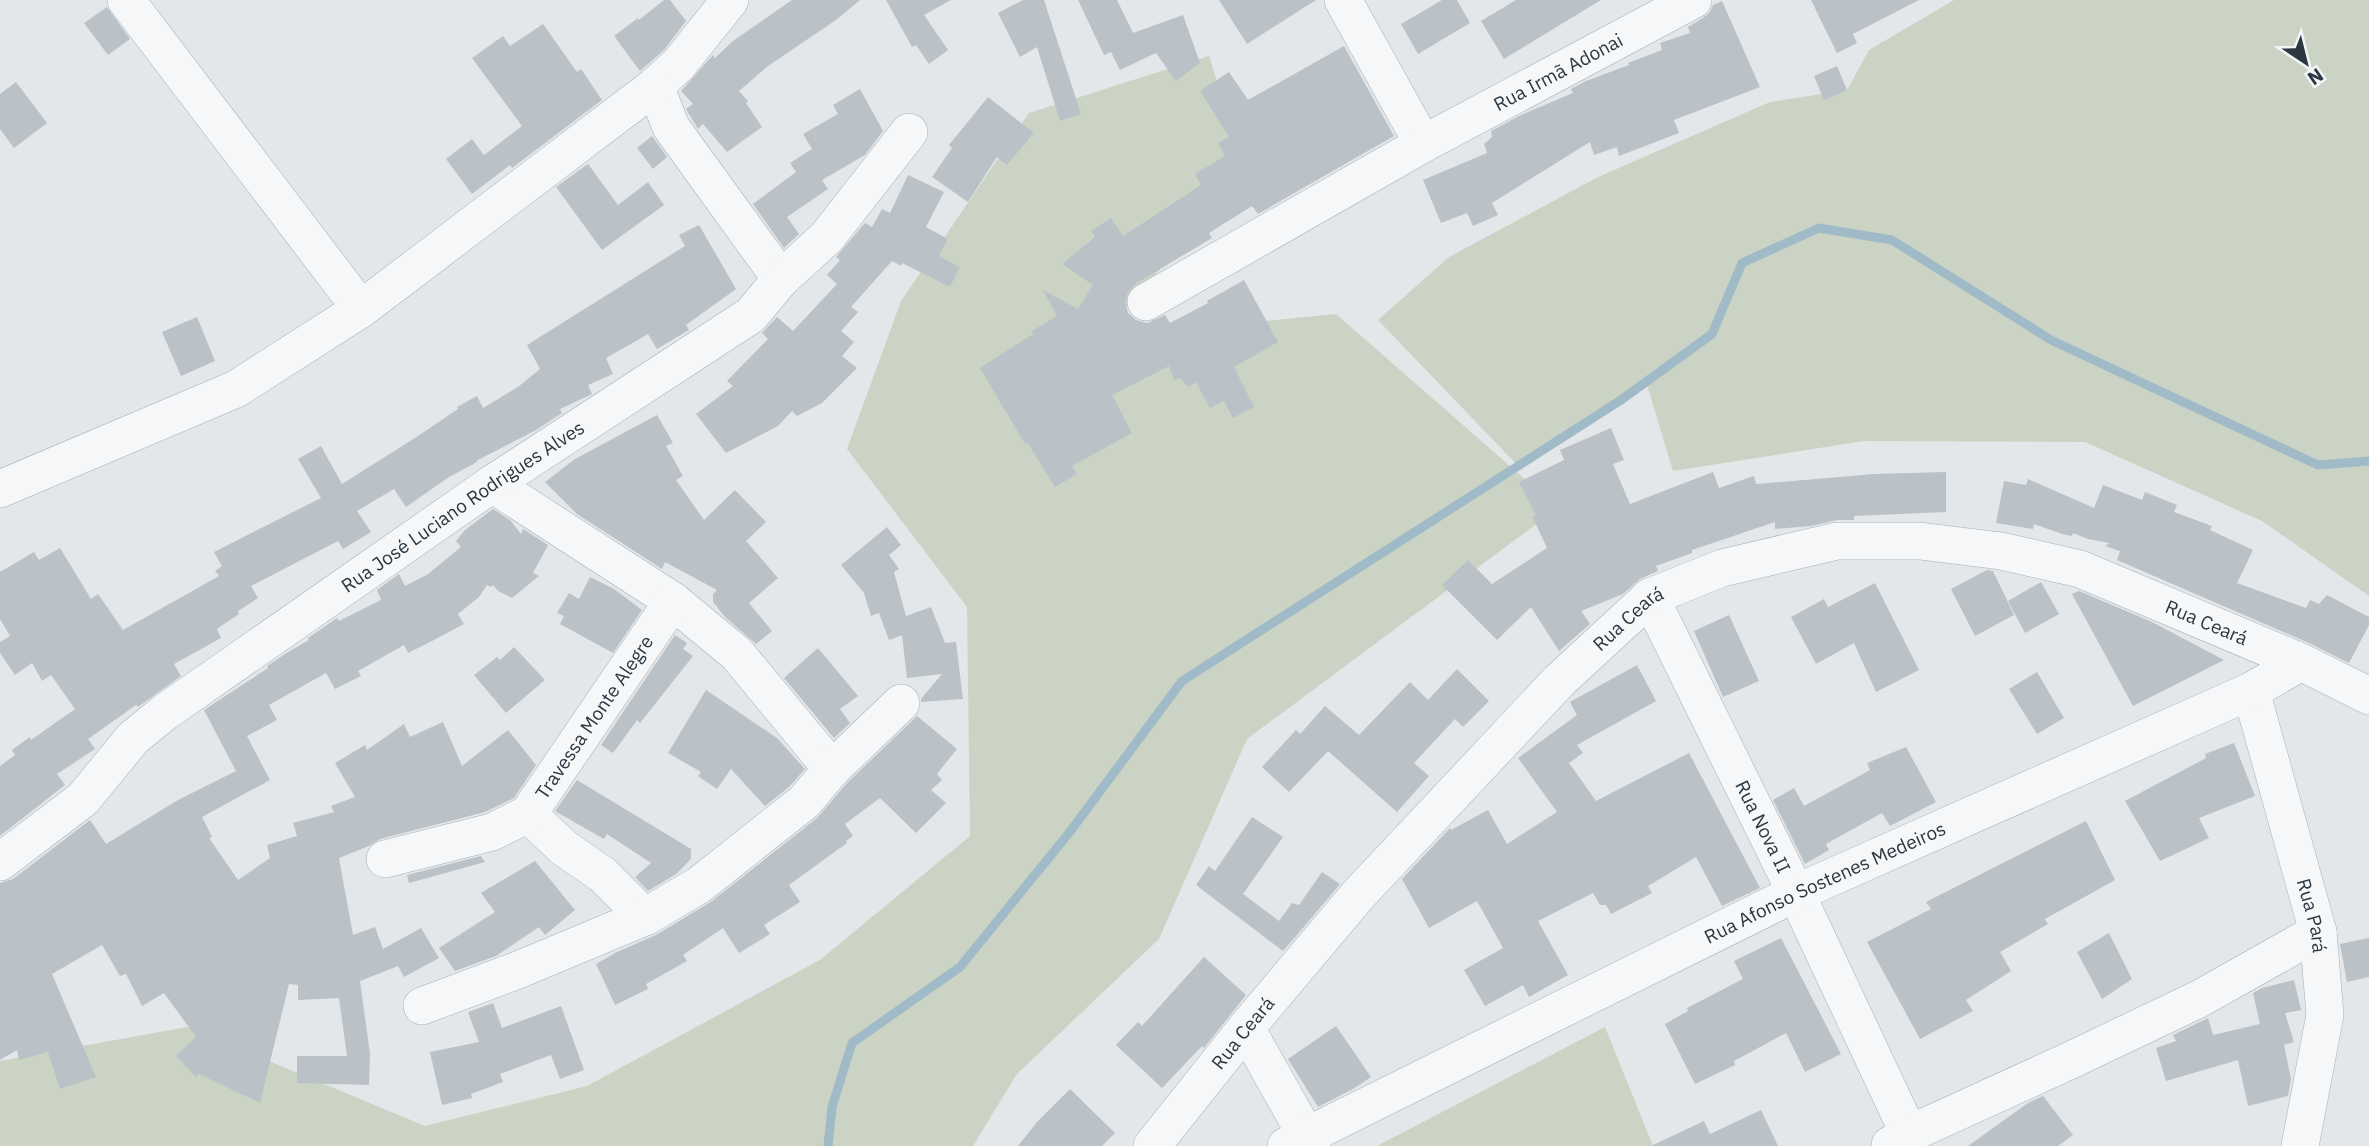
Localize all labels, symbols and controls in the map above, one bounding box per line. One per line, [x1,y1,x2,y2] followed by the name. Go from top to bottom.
[1489,28,1627,116] street label: Rua Irmã Adonai
[2271,28,2341,98] north arrow
[2303,63,2328,91] text: N
[336,415,589,598] street label: Rua José Luciano Rodrigues Alves
[1588,581,1667,656] street label: Rua Ceará
[2162,594,2251,650] street label: Rua Ceará
[530,630,658,804] street label: Travessa Monte Alegre
[1730,776,1796,877] street label: Rua Nova II
[1700,816,1949,949] street label: Rua Afonso Sostenes Medeiros
[2292,876,2332,954] street label: Rua Pará
[1206,991,1279,1074] street label: Rua Ceará

